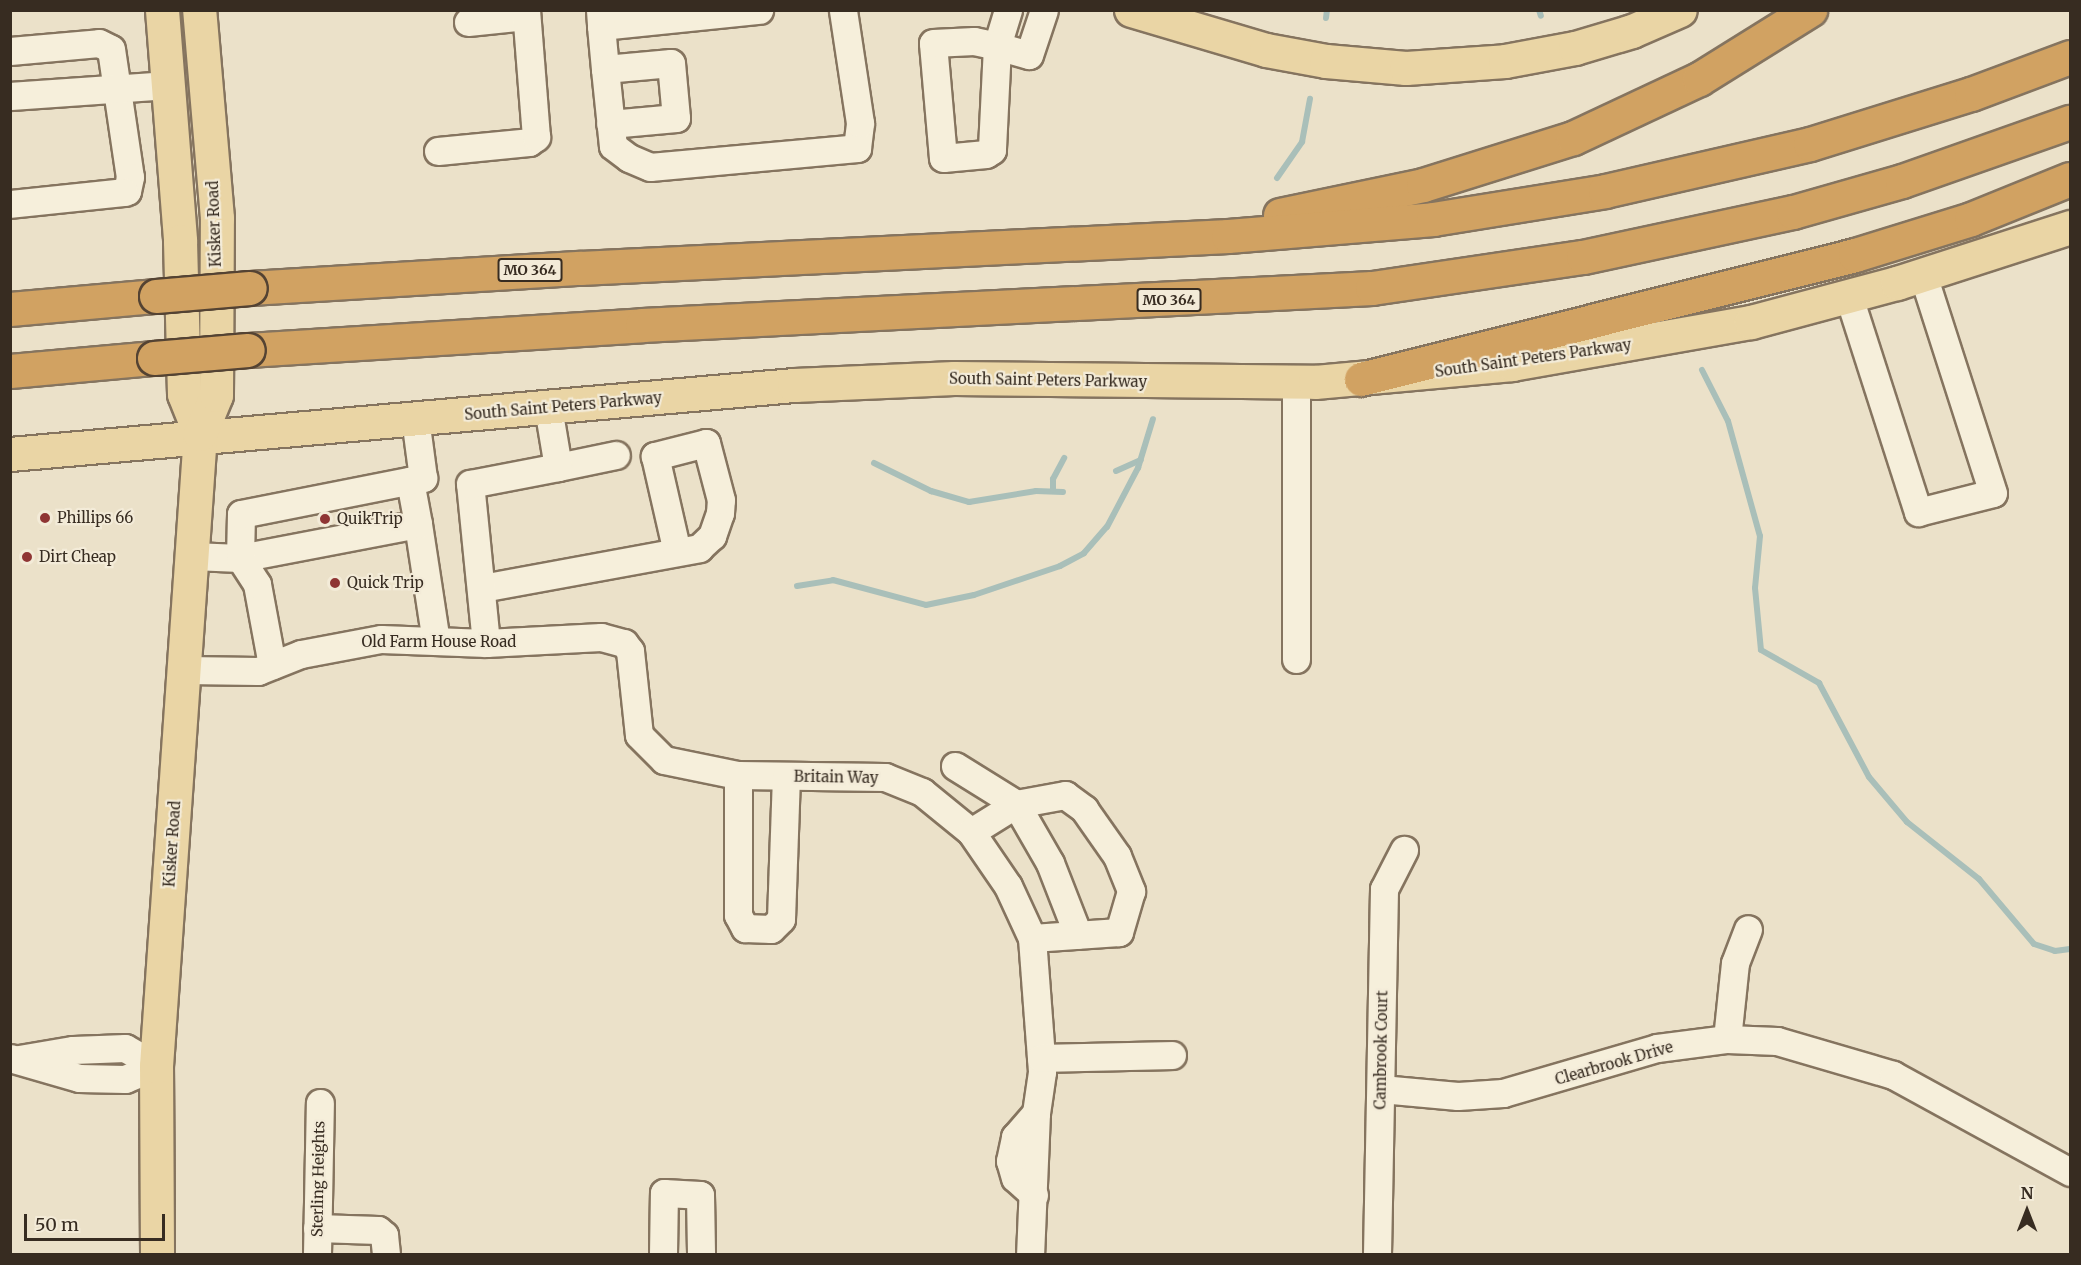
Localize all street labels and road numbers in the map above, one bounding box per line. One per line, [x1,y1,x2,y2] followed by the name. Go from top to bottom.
[203,180,225,268] street label: Kisker Road
[497,259,563,281] road number: MO 364
[1136,289,1202,311] road number: MO 364
[1434,335,1632,381] street label: South Saint Peters Parkway
[949,369,1147,391] street label: South Saint Peters Parkway
[464,388,662,424] street label: South Saint Peters Parkway
[362,633,516,651] street label: Old Farm House Road
[794,767,878,787] street label: Britain Way
[160,800,184,888] street label: Kisker Road
[1371,990,1391,1110] street label: Cambrook Court
[1553,1038,1675,1088] street label: Clearbrook Drive
[308,1121,328,1237] street label: Sterling Heights

